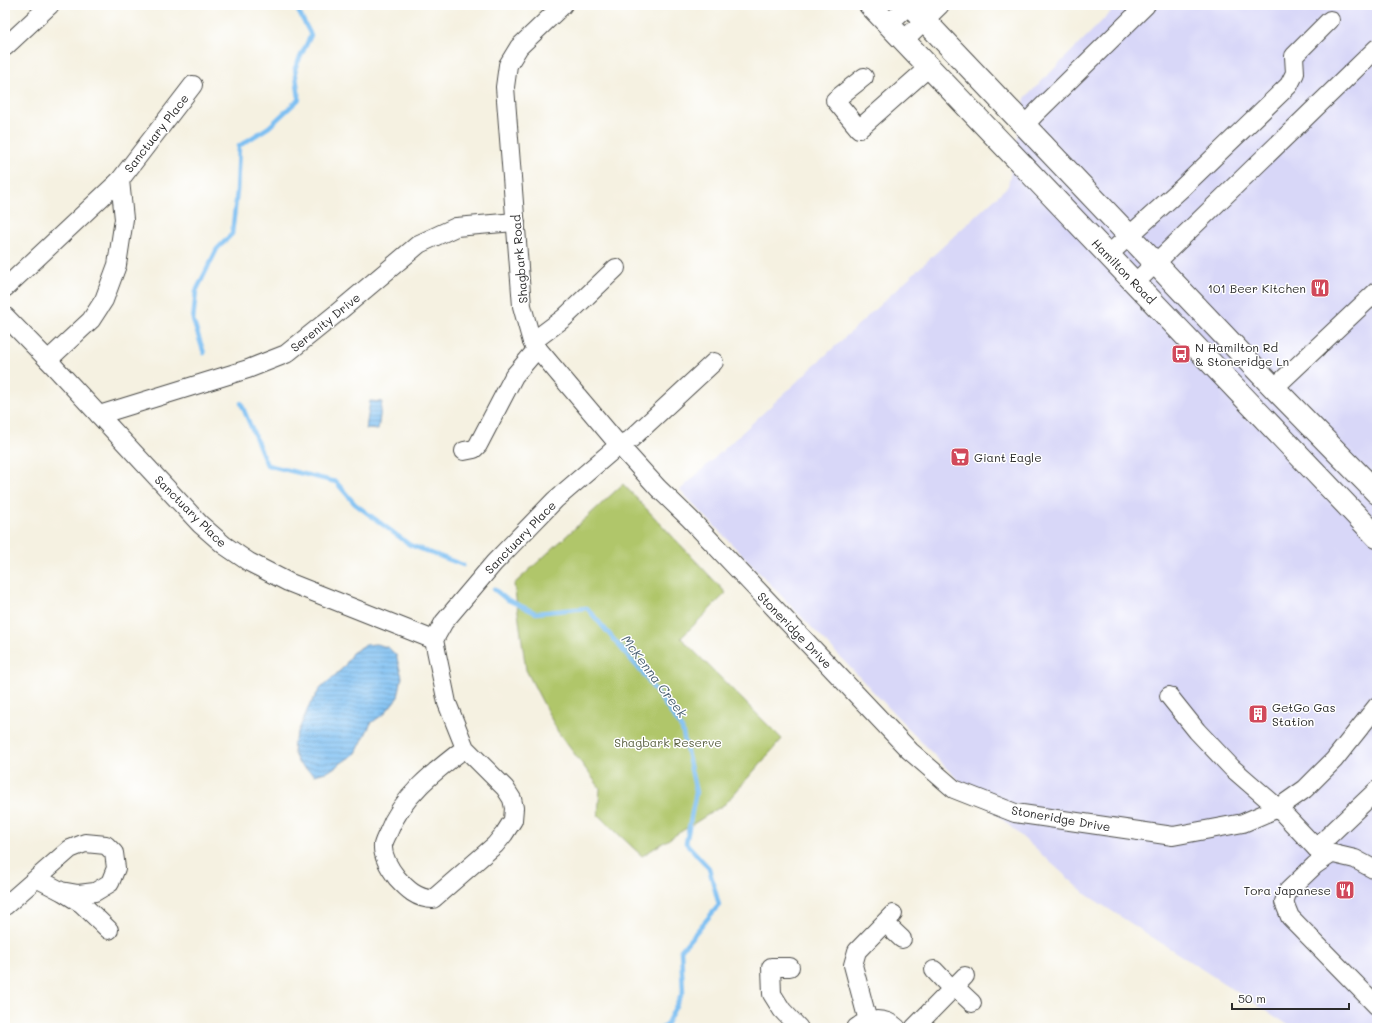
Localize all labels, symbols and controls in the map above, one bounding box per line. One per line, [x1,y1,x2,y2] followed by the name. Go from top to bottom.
[120,90,192,176] street label: Sanctuary Place
[507,213,531,304] street label: Shagbark Road
[1089,235,1160,307] street label: Hamilton Road
[1309,277,1331,299] restaurant icon: 101 Beer Kitchen
[1208,280,1306,296] place label: 101 Beer Kitchen
[287,289,363,355] street label: Serenity Drive
[1195,339,1289,369] place label: N Hamilton Rd & Stoneridge Ln
[1170,343,1192,365] bus stop icon: N Hamilton Rd & Stoneridge Ln
[949,446,971,468] supermarket icon: Giant Eagle
[974,449,1042,465] place label: Giant Eagle
[152,472,230,550] street label: Sanctuary Place
[481,497,559,577] street label: Sanctuary Place
[754,588,836,672] street label: Stoneridge Drive
[618,631,692,722] water label: McKenna Creek
[1272,699,1336,729] place label: GetGo Gas Station
[1247,703,1269,725] building icon: GetGo Gas Station
[614,734,722,750] park label: Shagbark Reserve
[1010,801,1112,835] street label: Stoneridge Drive
[1334,879,1356,901] restaurant icon: Tora Japanese
[1244,882,1331,898] place label: Tora Japanese
[1232,985,1349,1011] scale bar
[1238,990,1266,1006] text: 50 m

